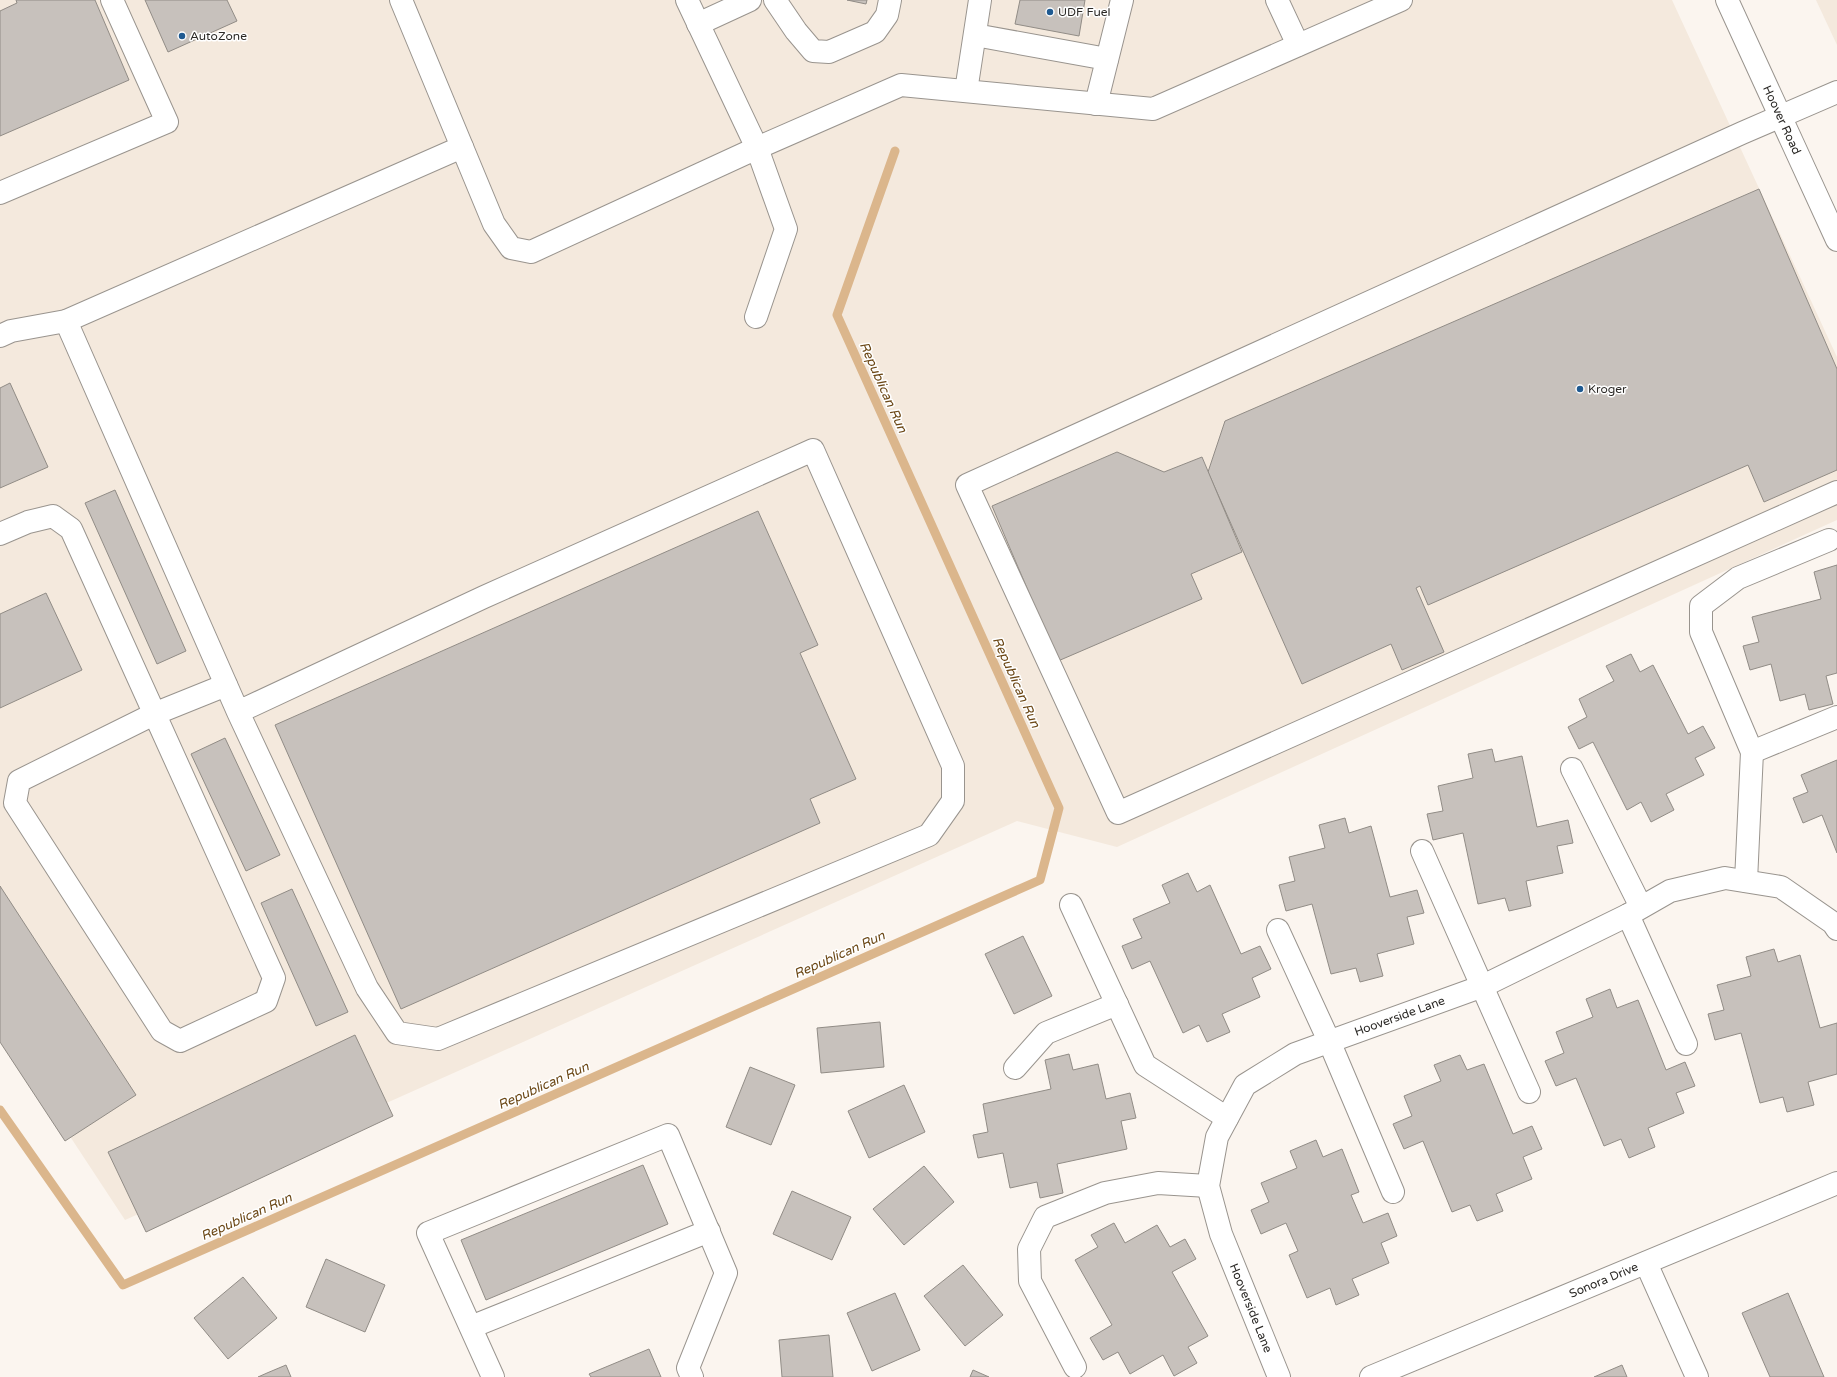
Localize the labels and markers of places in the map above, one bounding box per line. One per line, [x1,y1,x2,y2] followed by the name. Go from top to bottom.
[1058,5,1111,19] place label: UDF Fuel
[1045,7,1055,17] marker: UDF Fuel
[190,29,247,43] place label: AutoZone
[177,31,187,41] marker: AutoZone
[1588,382,1627,396] place label: Kroger
[1575,384,1585,394] marker: Kroger

